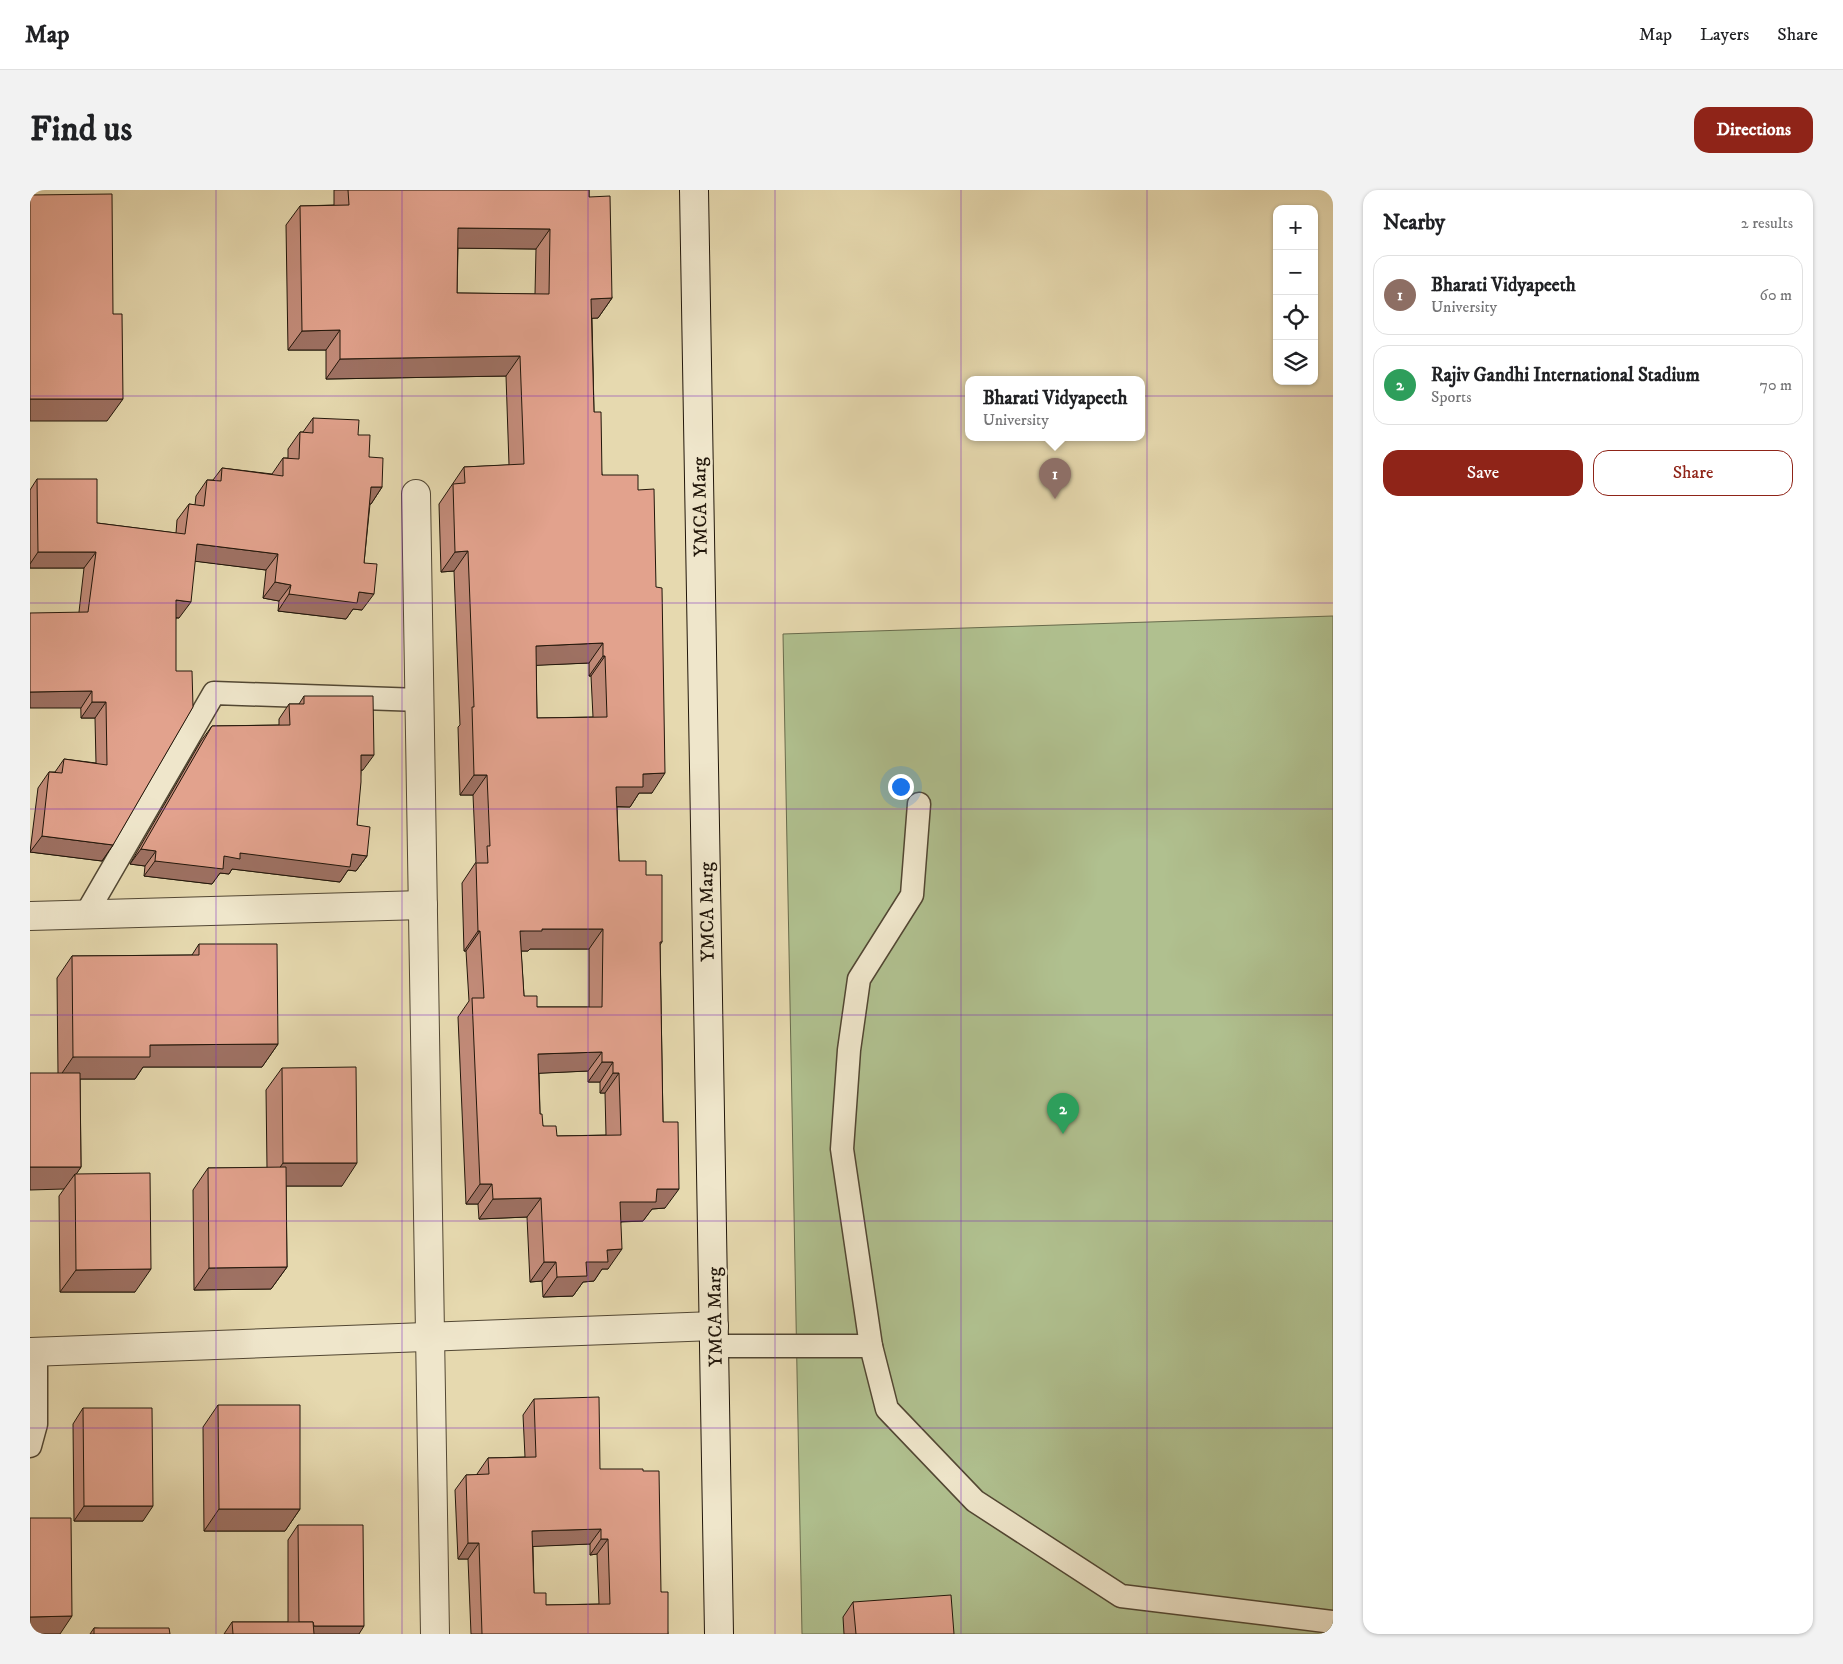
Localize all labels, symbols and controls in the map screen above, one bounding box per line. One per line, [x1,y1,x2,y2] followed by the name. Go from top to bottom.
[25,20,69,50] text: Map
[1639,24,1672,46] text: Map
[1700,24,1749,46] text: Layers
[1777,24,1818,46] text: Share
[1694,107,1813,153] button: Directions
[30,108,132,152] text: Find us
[1273,205,1318,385] map controls
[1273,205,1318,250] button: +
[1383,210,1445,236] text: Nearby
[1741,213,1793,233] text: 2 results
[1273,250,1318,295] button: −
[1431,274,1576,297] text: Bharati Vidyapeeth
[1397,285,1403,305] text: 1
[1760,285,1792,305] text: 60 m
[1273,295,1318,340] button: locate
[1431,297,1497,317] text: University
[1273,340,1318,385] button: layers
[1431,364,1700,387] text: Rajiv Gandhi International Stadium
[1396,375,1404,395] text: 2
[1760,375,1792,395] text: 70 m
[965,376,1145,441] popup
[983,387,1127,410] text: Bharati Vidyapeeth
[1431,387,1472,407] text: Sports
[983,410,1049,430] text: University
[1383,450,1583,496] button: Save
[1593,450,1793,496] button: Share
[688,456,713,557] street label: YMCA Marg
[1039,458,1071,499] pin: 1
[888,774,914,800] your location
[695,861,720,962] street label: YMCA Marg
[1047,1093,1079,1134] pin: 2
[703,1266,728,1367] street label: YMCA Marg

